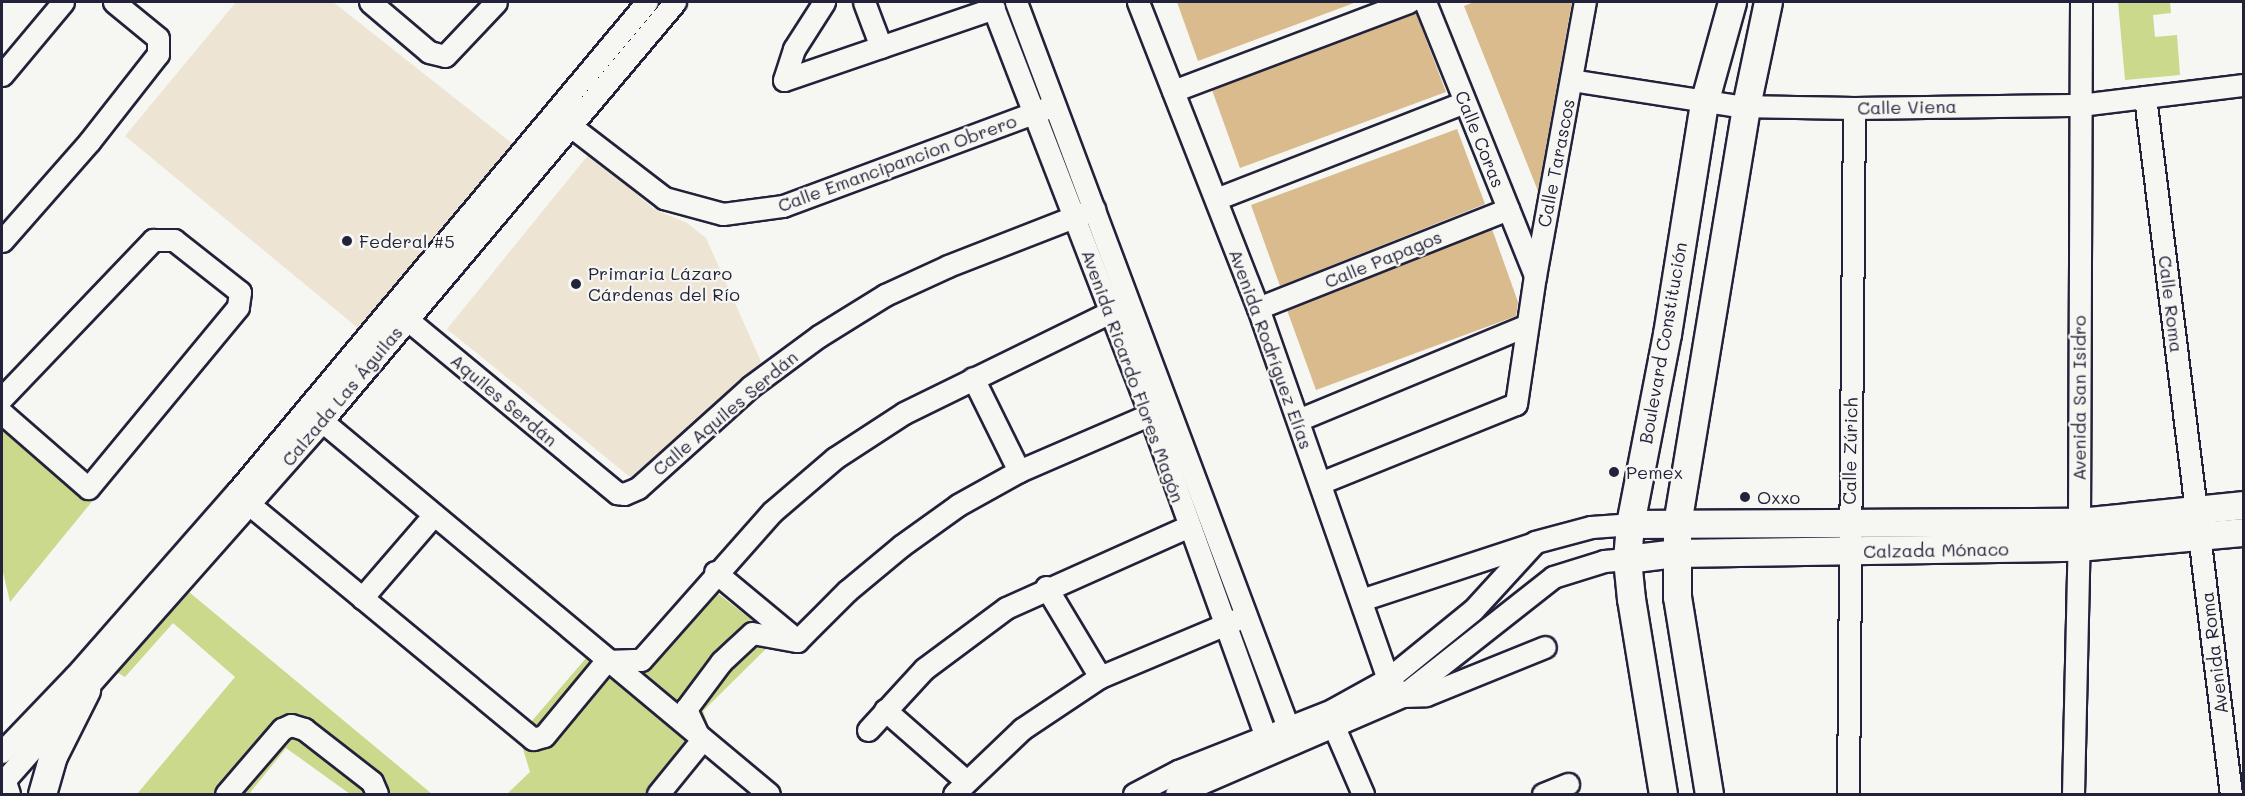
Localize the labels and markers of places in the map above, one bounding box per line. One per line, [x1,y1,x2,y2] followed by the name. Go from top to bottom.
[359,230,455,252] place label: Federal #5
[340,234,354,248] marker: Federal #5
[588,263,740,306] place label: Primaria Lázaro Cárdenas del Río
[569,277,583,291] marker: Primaria Lázaro Cárdenas del Río
[1626,461,1683,483] place label: Pemex
[1607,465,1621,479] marker: Pemex
[1757,486,1800,508] place label: Oxxo
[1738,490,1752,504] marker: Oxxo

